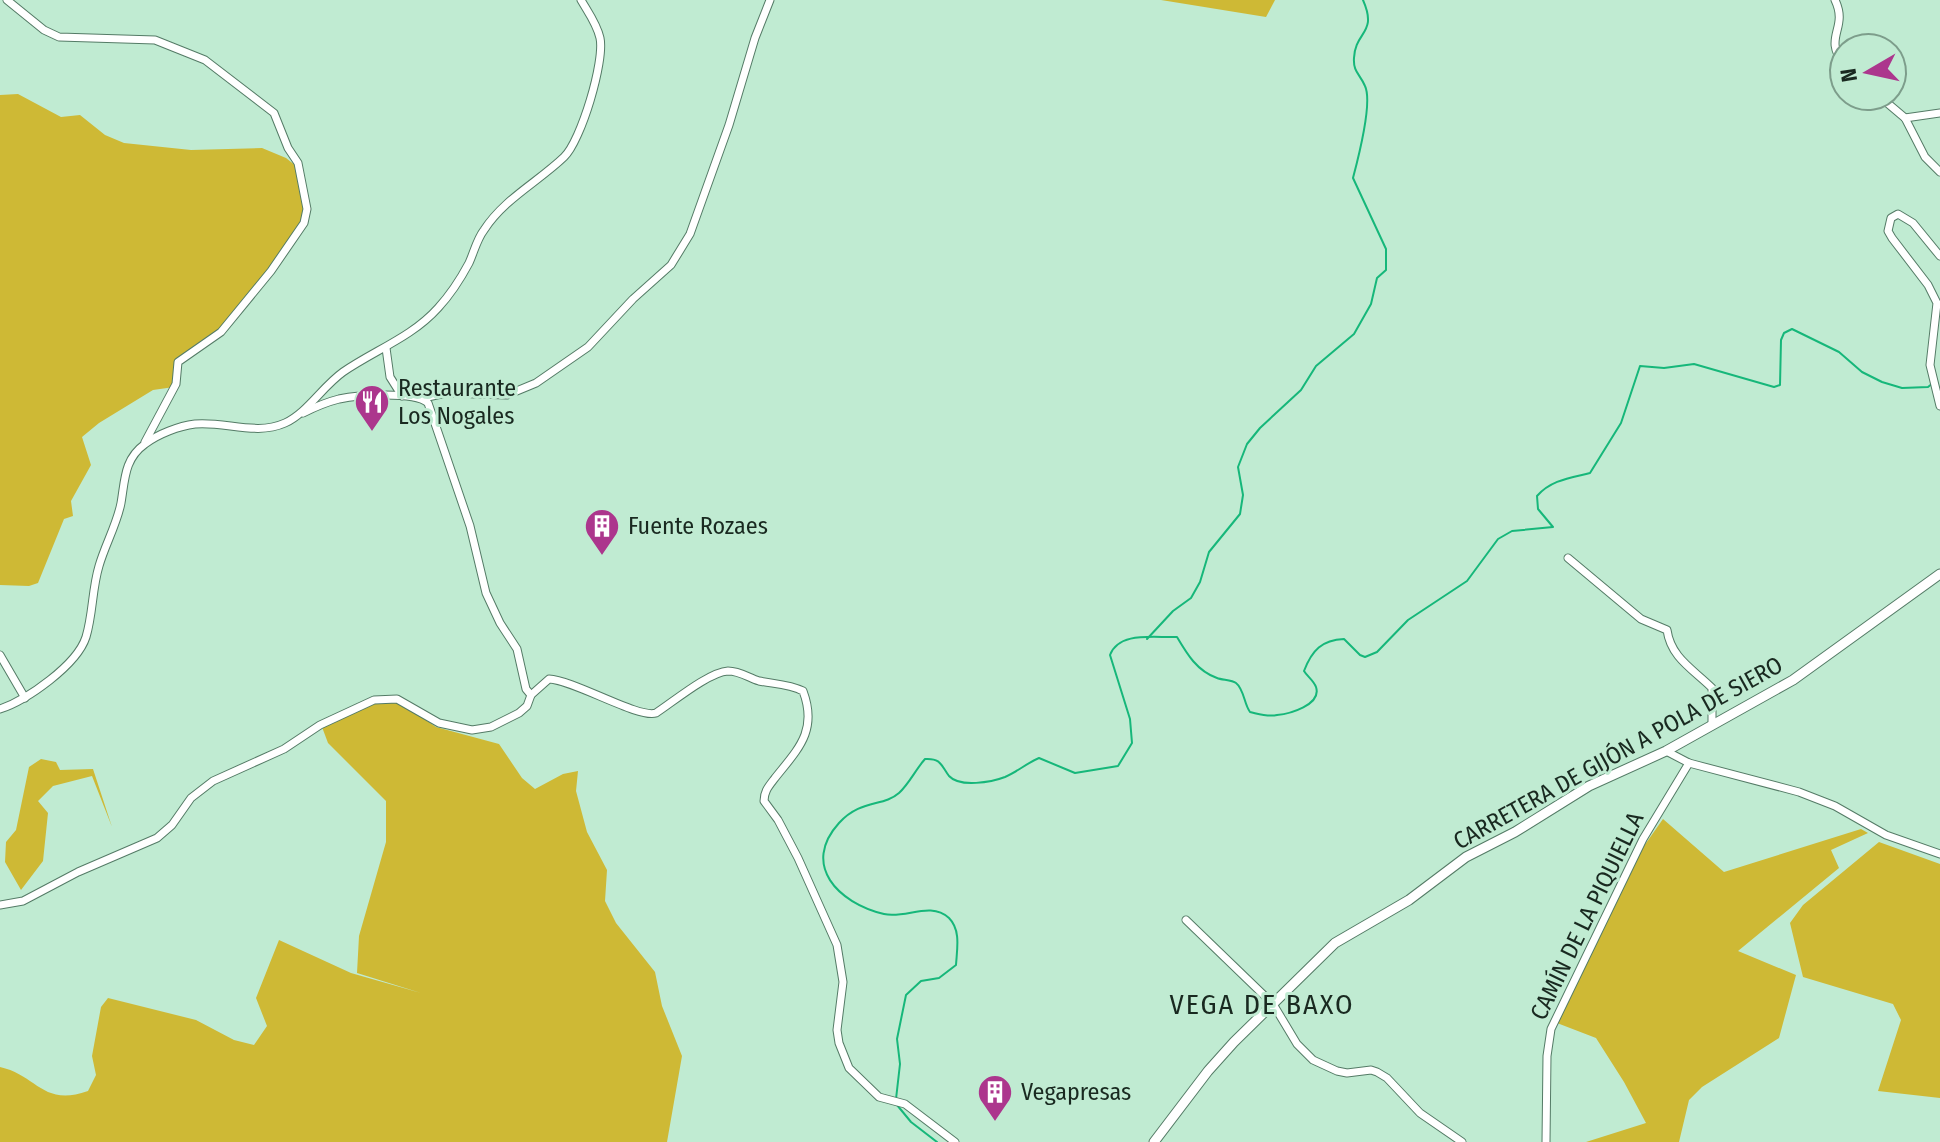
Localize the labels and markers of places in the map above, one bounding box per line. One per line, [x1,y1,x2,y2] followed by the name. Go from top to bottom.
[398,374,516,430] place label: Restaurante Los Nogales
[353,383,391,433] restaurant icon: Restaurante Los Nogales
[583,507,621,557] building icon: Fuente Rozaes
[628,512,768,540] place label: Fuente Rozaes
[976,1073,1014,1123] building icon: Vegapresas
[1021,1078,1131,1106] place label: Vegapresas

